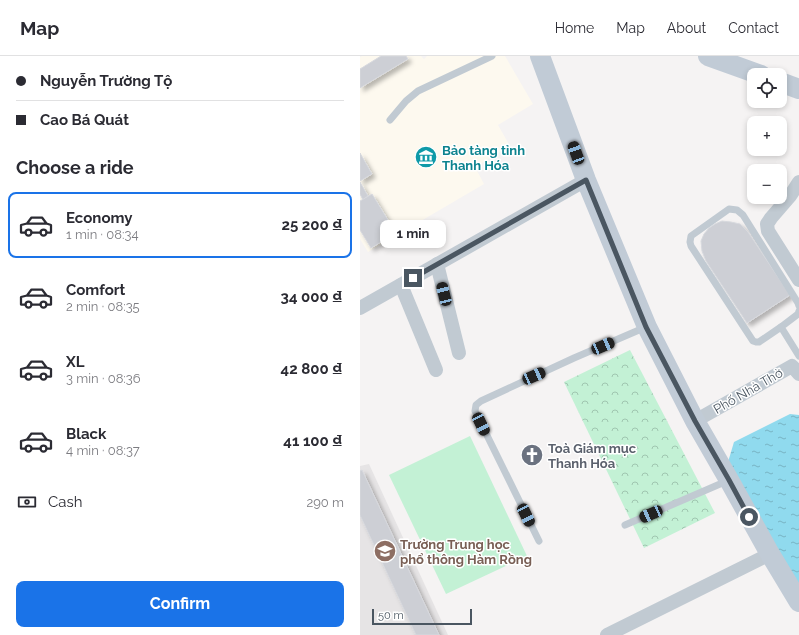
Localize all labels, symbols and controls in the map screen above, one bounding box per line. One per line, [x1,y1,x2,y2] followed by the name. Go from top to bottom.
[20,17,59,39] text: Map
[555,20,594,36] text: Home
[616,20,645,36] text: Map
[667,20,706,36] text: About
[728,20,779,36] text: Contact
[747,68,787,204] map controls
[747,68,787,108] button: locate
[40,72,172,90] text: Nguyễn Trường Tộ
[40,111,129,129] text: Cao Bá Quát
[747,116,787,156] button: +
[566,140,586,166] car
[442,143,525,173] place label: Bảo tàng tỉnh Thanh Hóa
[413,144,439,170] museum icon: Bảo tàng tỉnh Thanh Hóa
[16,157,134,178] text: Choose a ride
[747,164,787,204] button: −
[18,207,54,243] icon: car
[66,209,133,227] text: Economy
[281,216,342,234] text: 25 200 ₫
[380,220,446,248] callout: 1 min
[397,226,429,241] text: 1 min
[66,227,138,242] text: 1 min · 08:34
[404,269,422,287] route end
[18,279,54,315] icon: car
[66,281,125,299] text: Comfort
[435,281,453,307] car
[281,288,342,306] text: 34 000 ₫
[66,299,140,314] text: 2 min · 08:35
[590,336,616,356] car
[18,351,54,387] icon: car
[66,353,84,371] text: XL
[281,360,342,378] text: 42 800 ₫
[711,365,786,417] street label: Phố Nhà Thờ
[521,366,547,386] car
[66,371,141,386] text: 3 min · 08:36
[470,411,492,437] car
[18,423,54,459] icon: car
[66,425,106,443] text: Black
[283,432,342,450] text: 41 100 ₫
[548,441,637,471] place label: Toà Giám mục Thanh Hóa
[519,442,545,468] church icon: Toà Giám mục Thanh Hóa
[66,443,140,458] text: 4 min · 08:37
[16,491,38,513] icon: cash
[48,493,82,511] text: Cash
[306,495,344,510] text: 290 m
[515,502,537,528] car
[638,504,664,524] car
[740,508,758,526] route start
[400,537,532,567] place label: Trường Trung học phổ thông Hàm Rồng
[372,538,398,564] school or university icon: Trường Trung học phổ thông Hàm Rồng
[16,581,344,627] button: Confirm
[372,607,472,626] scale bar
[378,609,404,622] text: 50 m

